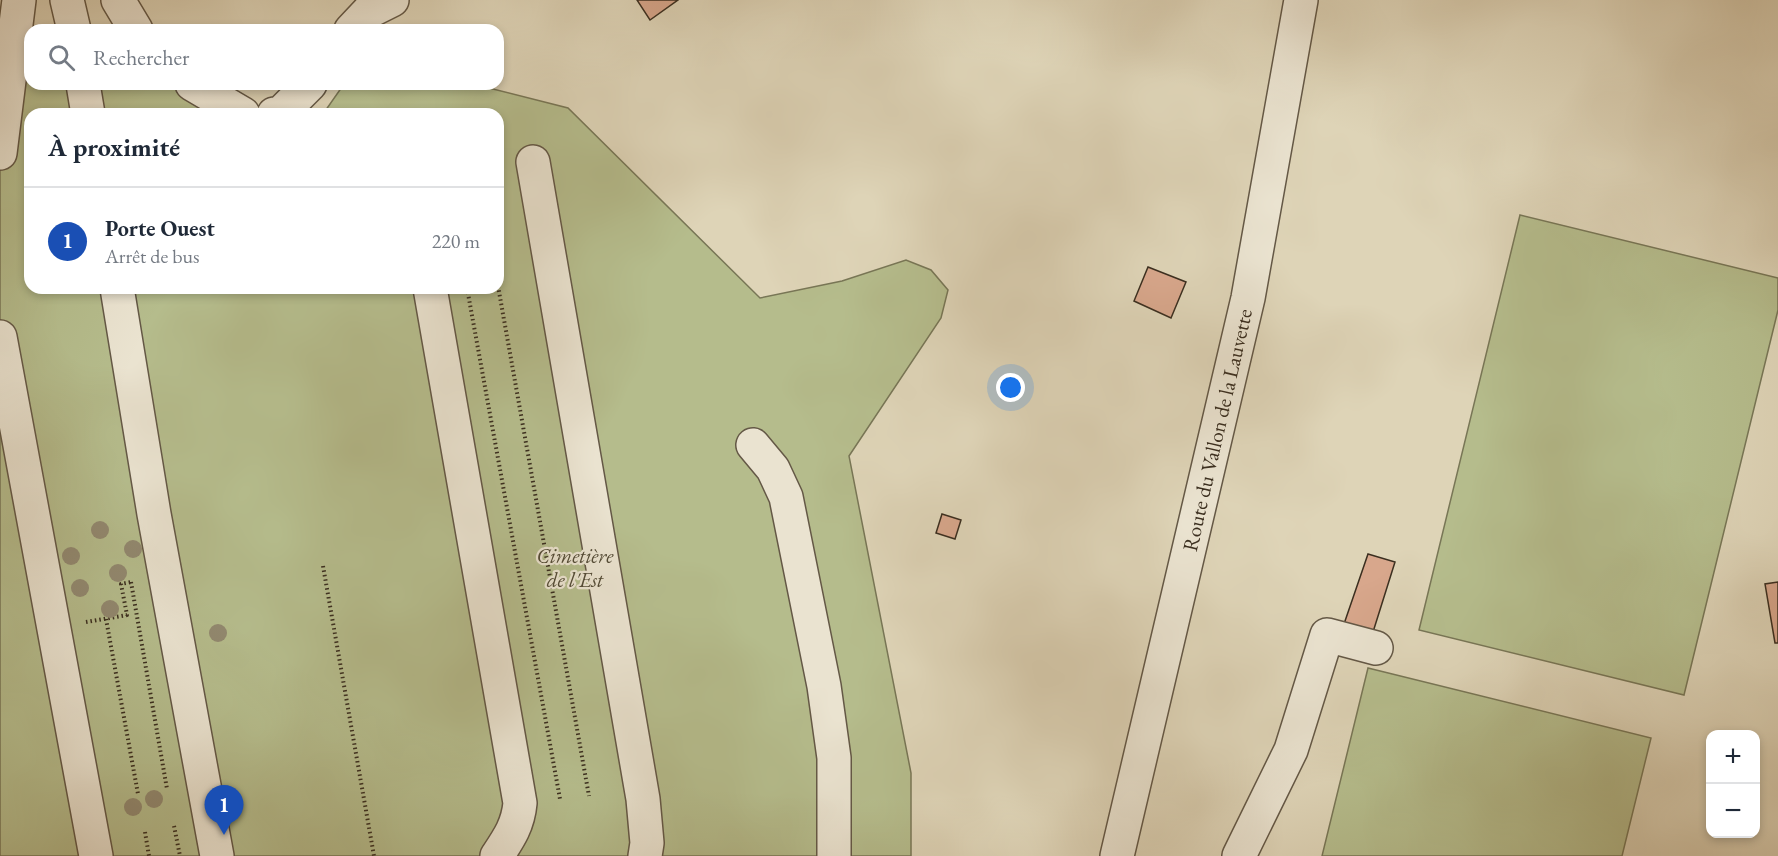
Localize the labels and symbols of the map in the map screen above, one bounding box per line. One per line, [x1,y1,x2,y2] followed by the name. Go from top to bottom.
[1176,306,1258,554] street label: Route du Vallon de la Lauvette
[996,373,1025,402] your location
[536,542,614,593] park label: Cimetière de l'Est
[204,786,244,835] pin: 1

